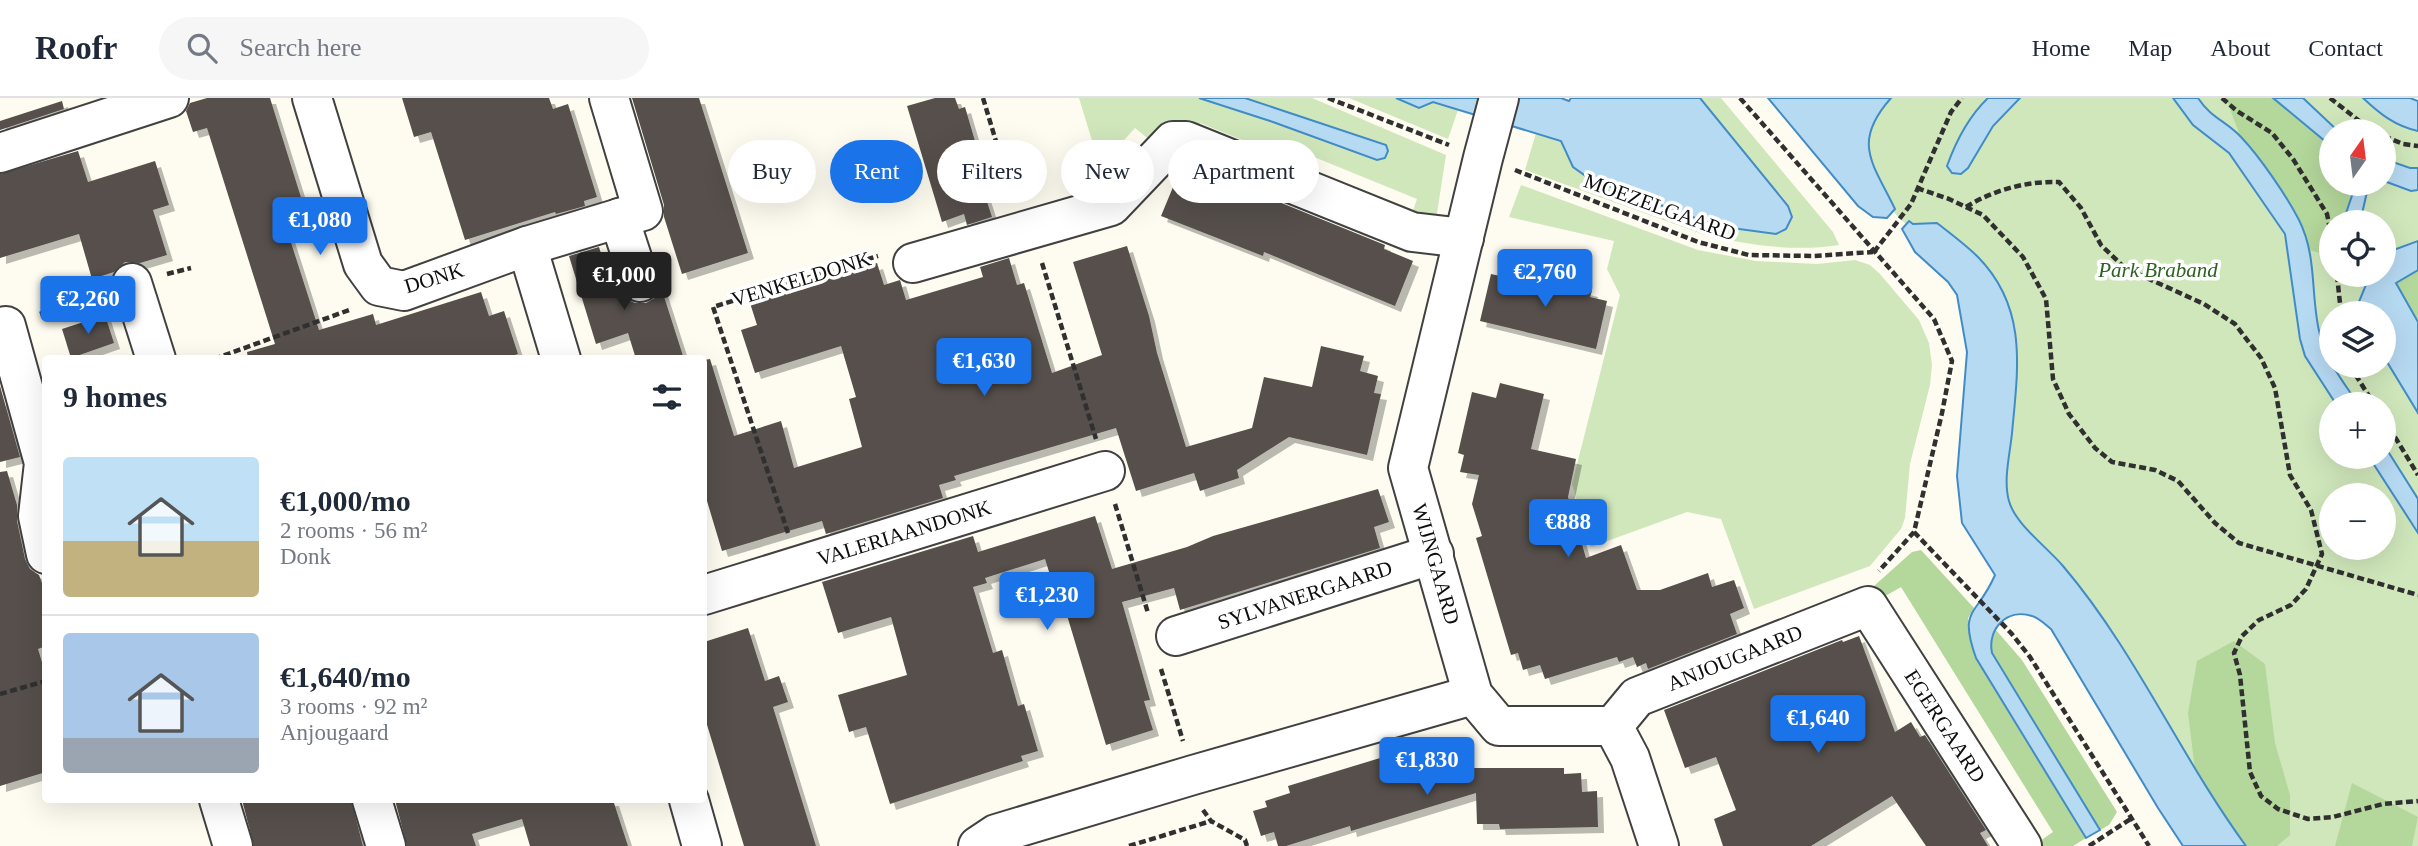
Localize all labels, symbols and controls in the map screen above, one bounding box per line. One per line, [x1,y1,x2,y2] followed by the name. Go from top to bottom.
[159,17,649,80] search box
[183,29,221,67] icon: search
[35,30,117,66] text: Roofr
[239,33,361,62] text: Search here
[2032,35,2090,61] text: Home
[2128,35,2172,61] text: Map
[2210,35,2270,61] text: About
[2308,35,2383,61] text: Contact
[2319,119,2396,196] north arrow
[2319,119,2396,560] map controls
[728,140,816,203] chip: Buy
[830,140,923,203] chip: Rent
[937,140,1047,203] chip: Filters
[1061,140,1154,203] chip: New
[1168,140,1319,203] chip: Apartment
[1581,168,1739,246] street label: MOEZELGAARD
[263,198,377,257] pin: €1,080
[288,207,352,232] text: €1,080
[2319,210,2396,287] button: locate
[728,246,874,312] street label: VENKELDONK
[1488,250,1602,309] pin: €2,760
[567,252,681,312] pin: €1,000
[401,258,467,298] street label: DONK
[2097,258,2218,282] park label: Park Braband
[1513,259,1577,284] text: €2,760
[592,262,656,287] text: €1,000
[31,276,145,336] pin: €2,260
[56,286,120,311] text: €2,260
[2319,301,2396,378] button: layers
[927,338,1041,398] pin: €1,630
[952,348,1016,373] text: €1,630
[648,378,686,416] icon: filters
[63,380,167,413] text: 9 homes
[2319,392,2396,469] button: +
[2319,483,2396,560] button: −
[280,484,411,517] text: €1,000/mo
[119,485,203,569] icon: home
[814,495,994,571] street label: VALERIAANDONK
[1527,500,1609,559] pin: €888
[1407,501,1465,627] street label: WIJNGAARD
[1545,509,1591,534] text: €888
[280,518,427,543] text: 2 rooms · 56 m²
[280,544,331,569] text: Donk
[1215,555,1395,635] street label: SYLVANERGAARD
[990,573,1104,632] pin: €1,230
[1015,582,1079,607] text: €1,230
[1664,620,1806,696] street label: ANJOUGAARD
[280,660,411,693] text: €1,640/mo
[119,661,203,745] icon: home
[1900,665,1990,787] street label: EGERGAARD
[280,694,427,719] text: 3 rooms · 92 m²
[1761,696,1875,755] pin: €1,640
[1786,705,1850,730] text: €1,640
[280,720,389,745] text: Anjougaard
[1370,738,1484,797] pin: €1,830
[1395,747,1459,772] text: €1,830

